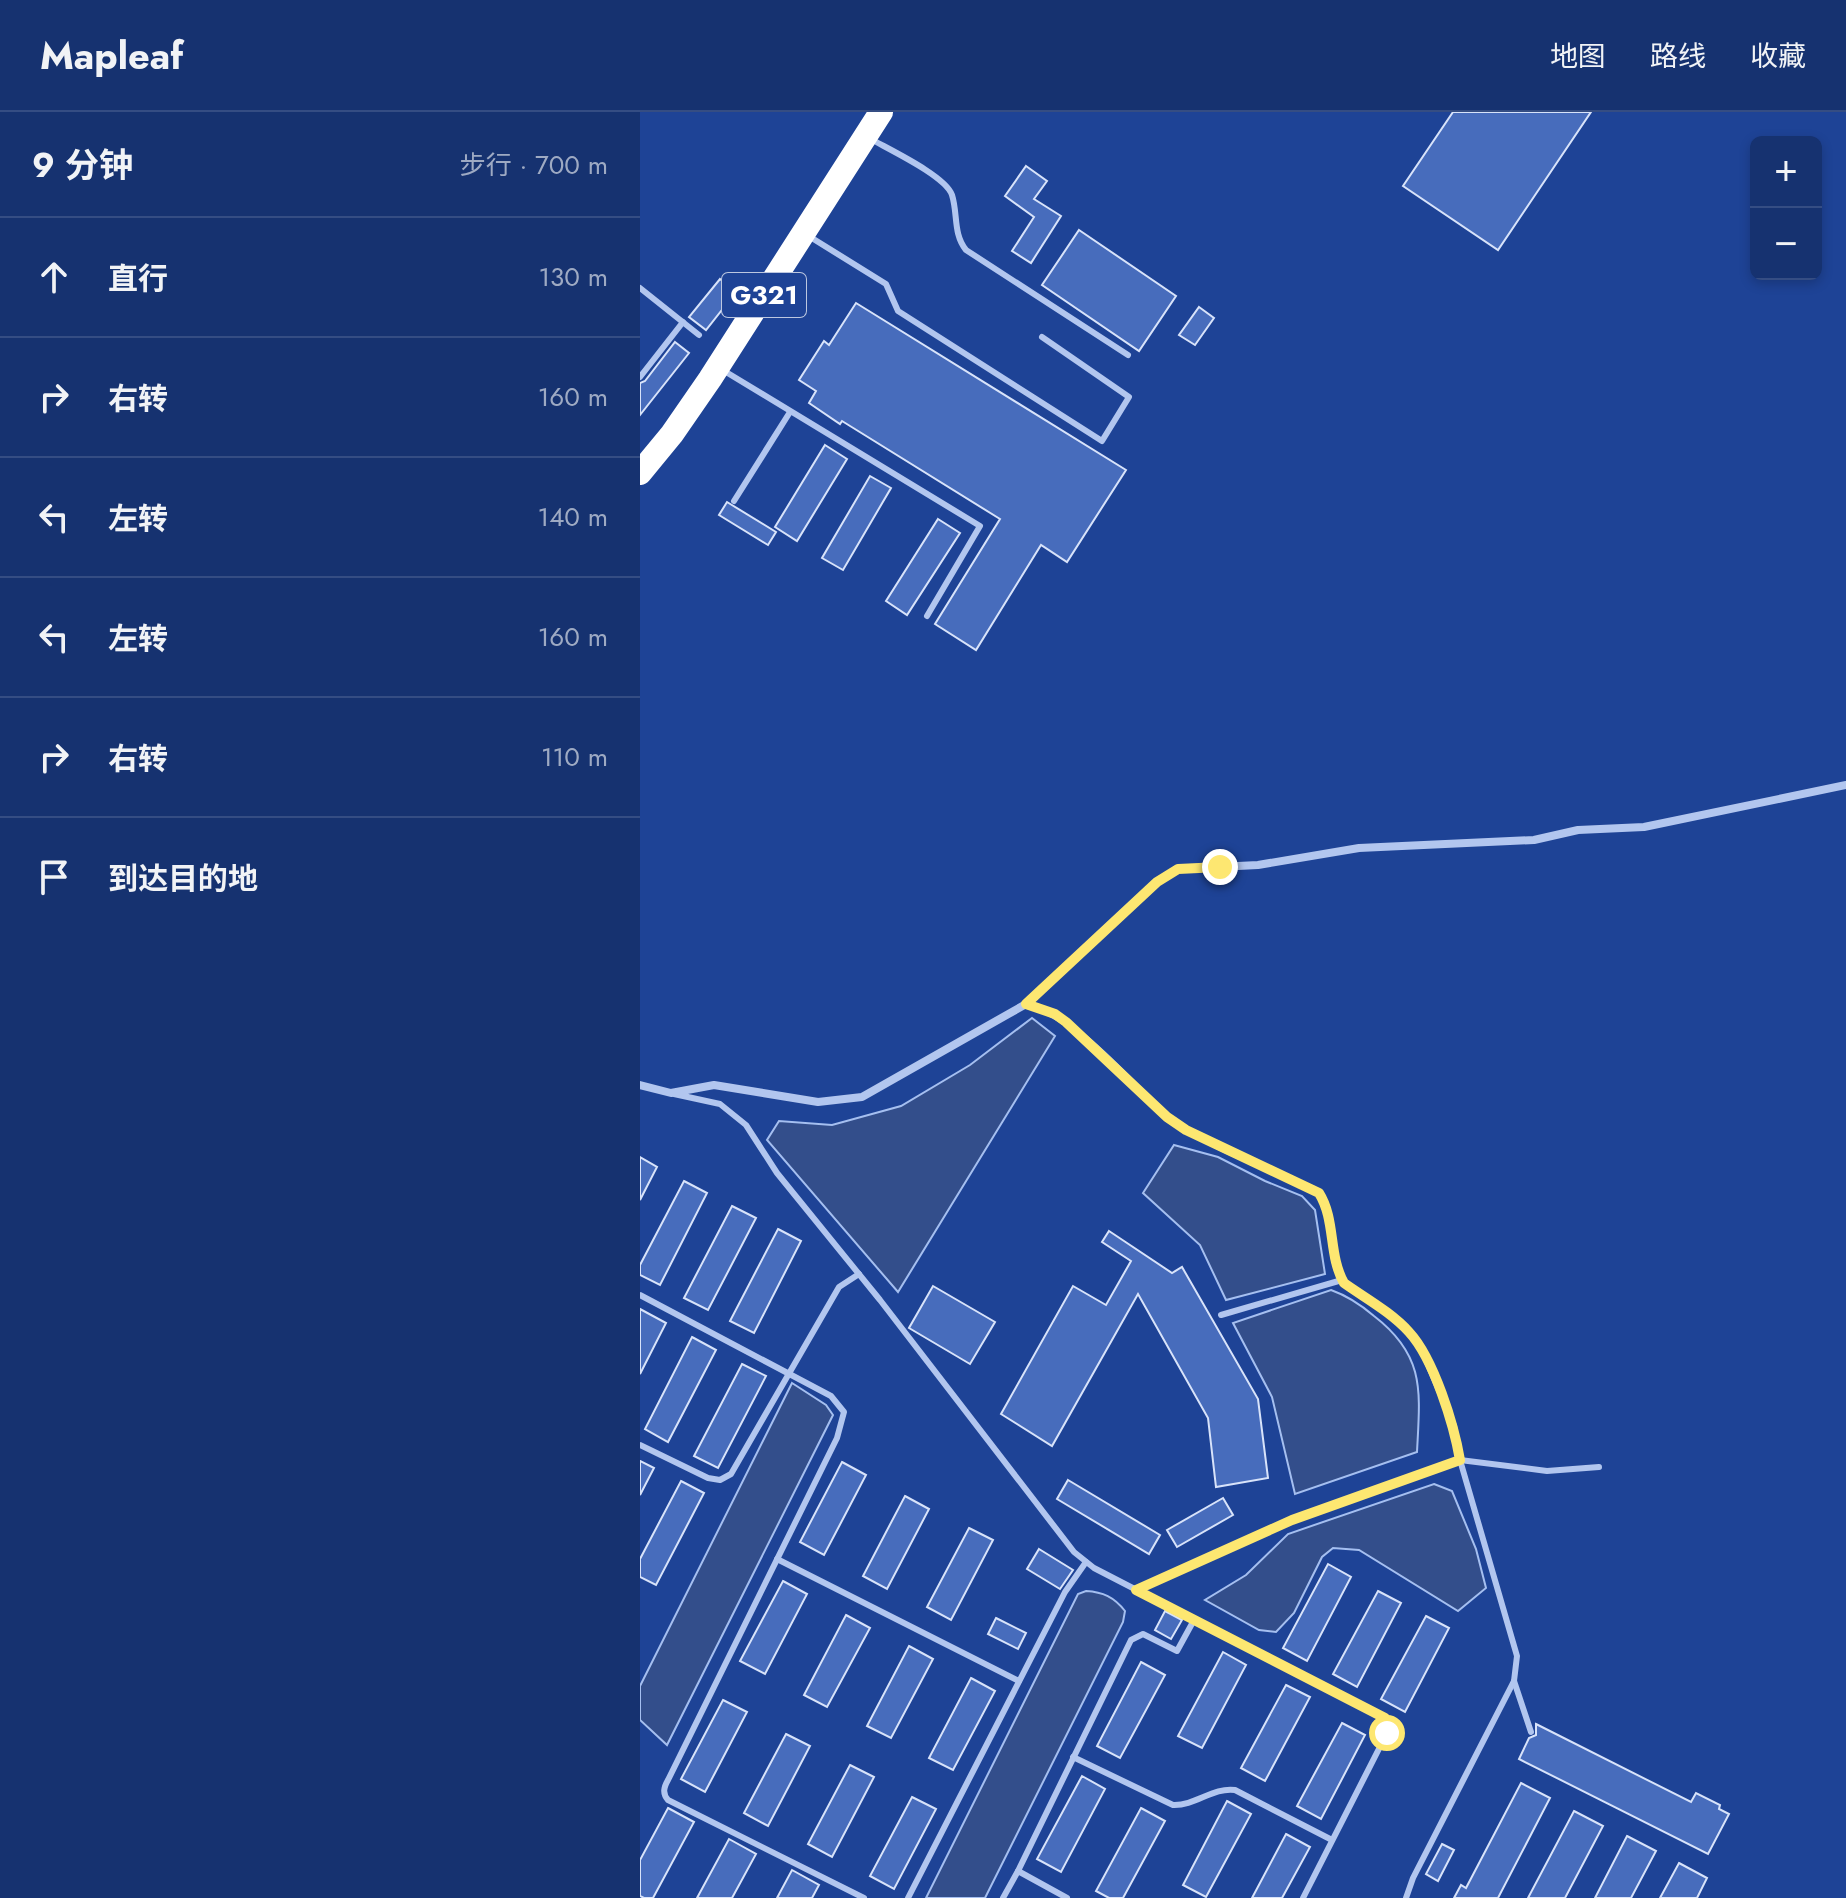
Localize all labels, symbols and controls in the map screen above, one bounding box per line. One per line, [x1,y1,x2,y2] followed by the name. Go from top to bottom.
[40,28,183,83] text: Mapleaf
[1550,36,1606,77] text: 地图
[1650,36,1706,77] text: 路线
[1750,36,1806,77] text: 收藏
[1750,136,1822,280] map controls
[1750,136,1822,208] button: +
[32,141,133,190] text: 9 分钟
[460,146,608,184] text: 步行 · 700 m
[1750,208,1822,280] button: −
[32,255,76,299] icon: ahead
[108,257,168,300] text: 直行
[538,258,608,296] text: 130 m
[722,273,806,317] road number: G321
[32,375,76,419] icon: right
[108,377,168,420] text: 右转
[538,378,608,416] text: 160 m
[32,495,76,539] icon: left
[108,497,168,540] text: 左转
[537,498,608,536] text: 140 m
[32,615,76,659] icon: left
[108,617,168,660] text: 左转
[538,618,608,656] text: 160 m
[32,735,76,779] icon: right
[108,737,168,780] text: 右转
[541,738,608,776] text: 110 m
[1202,849,1238,885] route end
[32,855,76,899] icon: arrive
[108,857,258,900] text: 到达目的地
[1369,1715,1405,1751] route start

